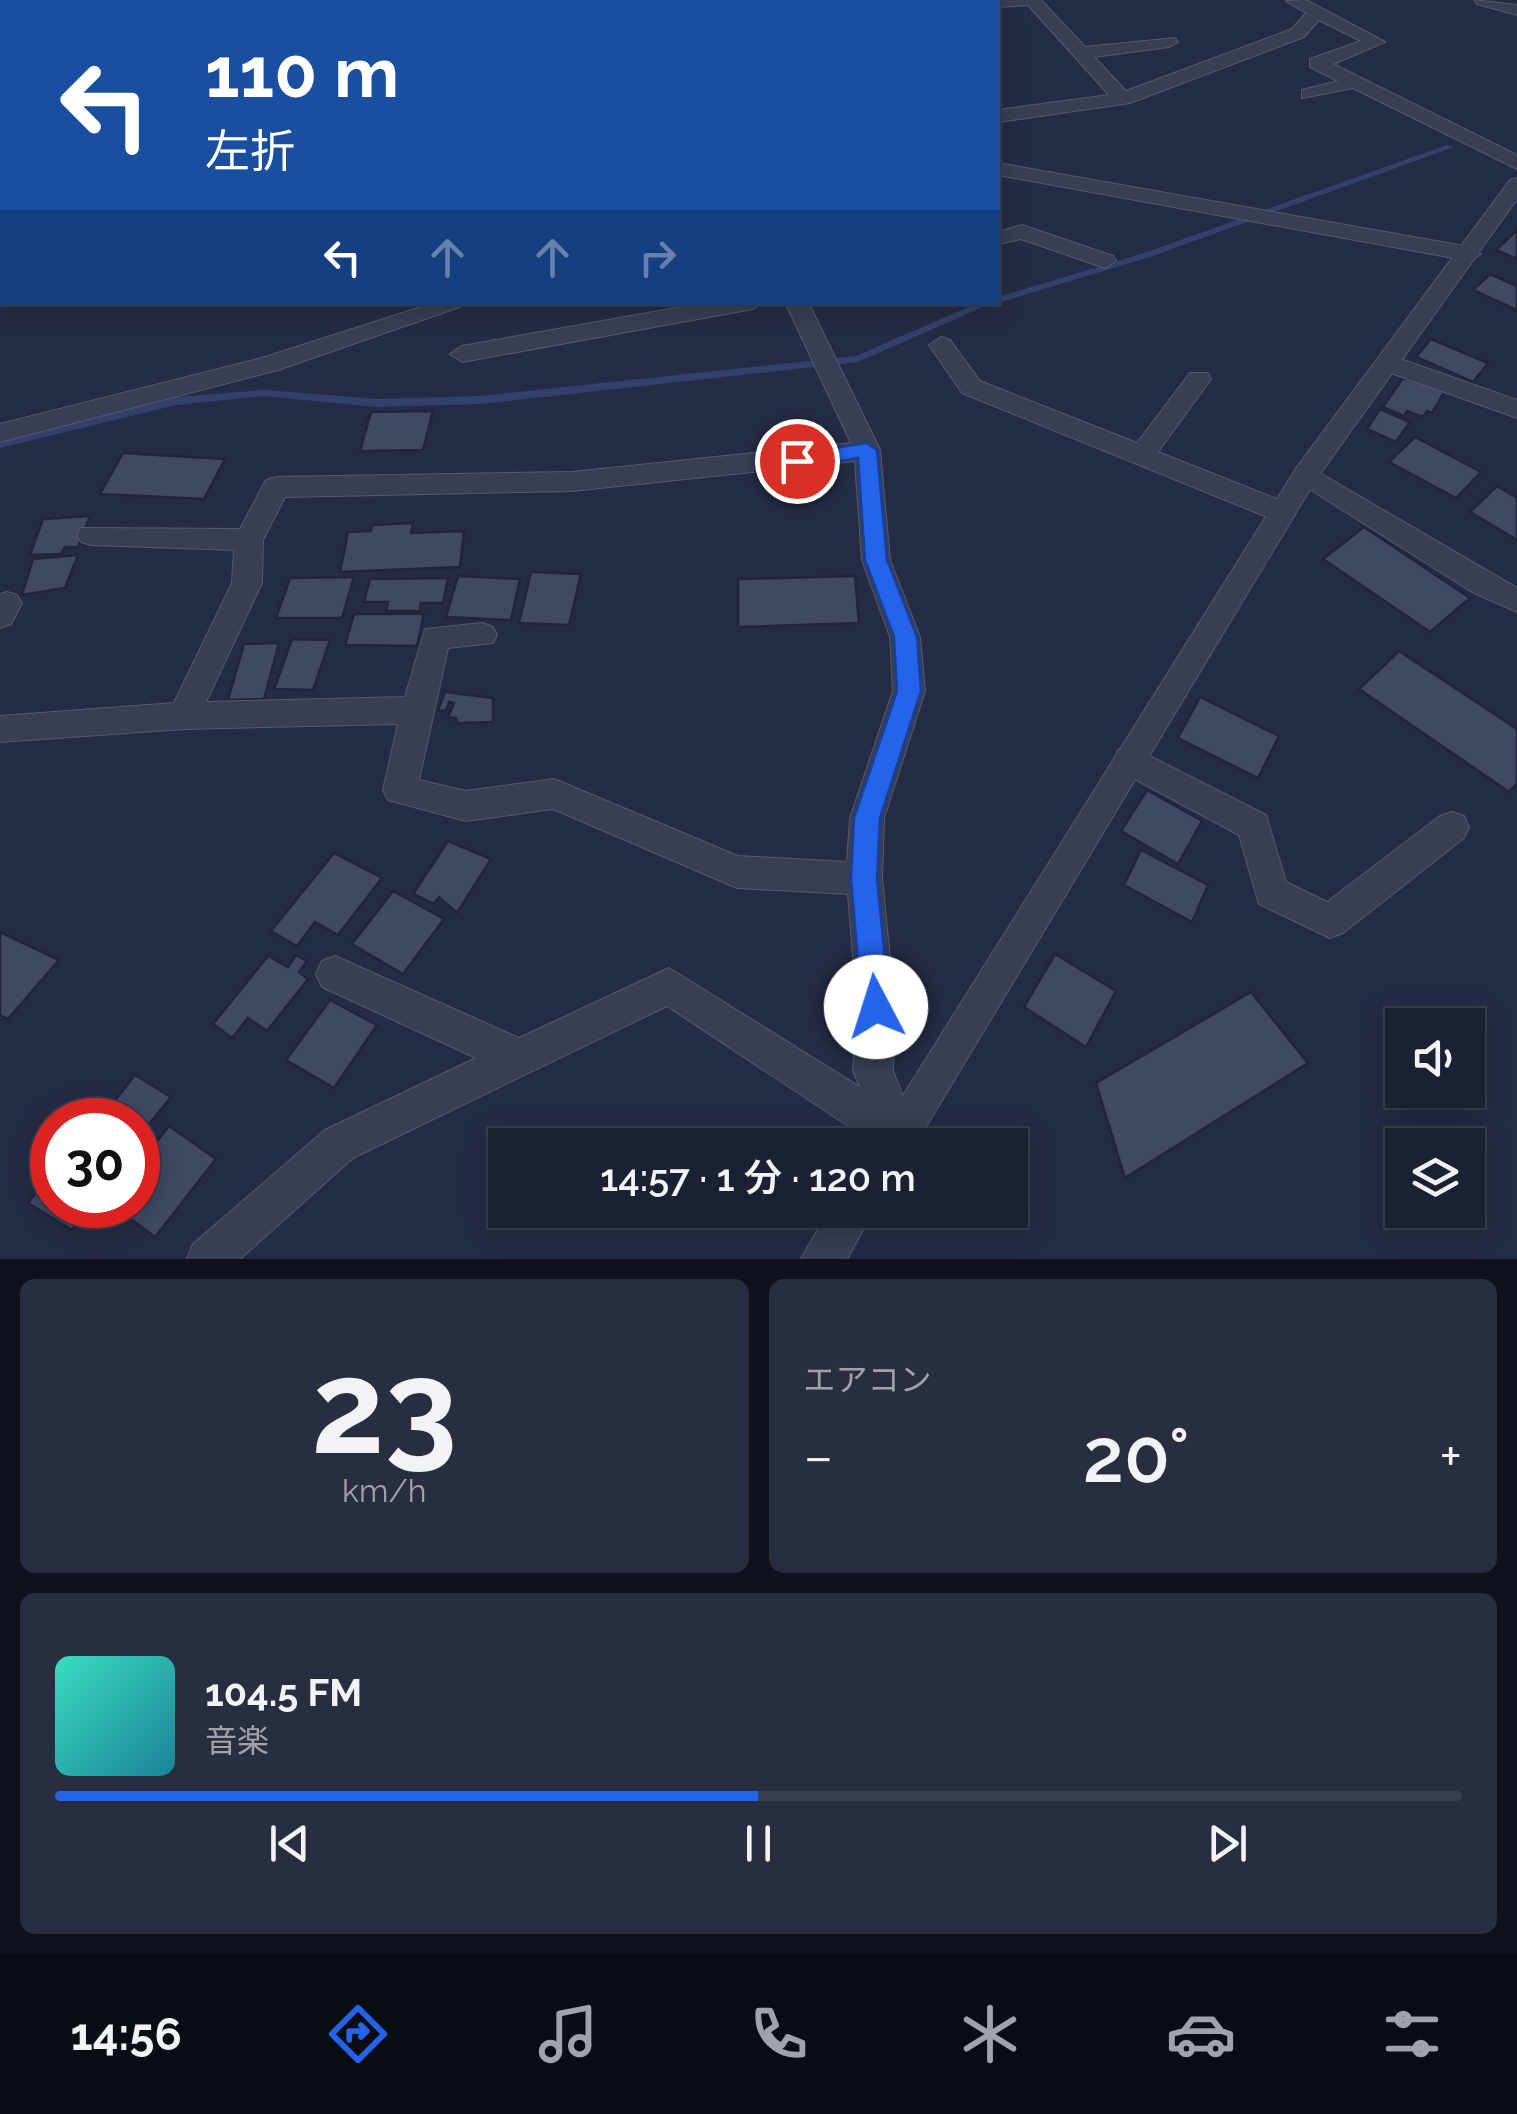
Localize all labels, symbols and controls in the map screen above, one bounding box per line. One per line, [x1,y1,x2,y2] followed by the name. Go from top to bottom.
[205,31,399,113] text: 110 m
[40,40,170,170] icon: left
[205,125,295,178] text: 左折
[315,230,370,285] icon: left
[420,230,475,285] icon: ahead
[525,230,580,285] icon: ahead
[630,230,685,285] icon: right
[755,419,840,504] pin
[770,434,825,489] icon: arrive
[824,955,928,1059] position arrow
[1385,1008,1485,1228] map controls
[1385,1008,1485,1108] button: sound
[30,1098,160,1228] speed limit sign: 30
[1385,1128,1485,1228] button: layers
[600,1155,916,1200] text: 14:57 · 1 分 · 120 m
[311,1331,457,1483] text: 23
[804,1361,932,1398] text: エアコン
[1083,1411,1190,1500] text: 20°
[804,1424,833,1489] text: −
[1439,1424,1462,1489] text: +
[342,1472,426,1509] text: km/h
[205,1670,362,1715] text: 104.5 FM
[205,1722,269,1759] text: 音楽
[262,1816,317,1871] icon: previous
[731,1816,786,1871] icon: pause
[1200,1816,1255,1871] icon: next
[323,1999,393,2069] icon: directions
[533,1999,603,2069] icon: music
[744,1999,814,2069] icon: phone
[955,1999,1025,2069] icon: climate
[1166,1999,1236,2069] icon: car
[1377,1999,1447,2069] icon: filters
[70,2008,182,2061] text: 14:56

